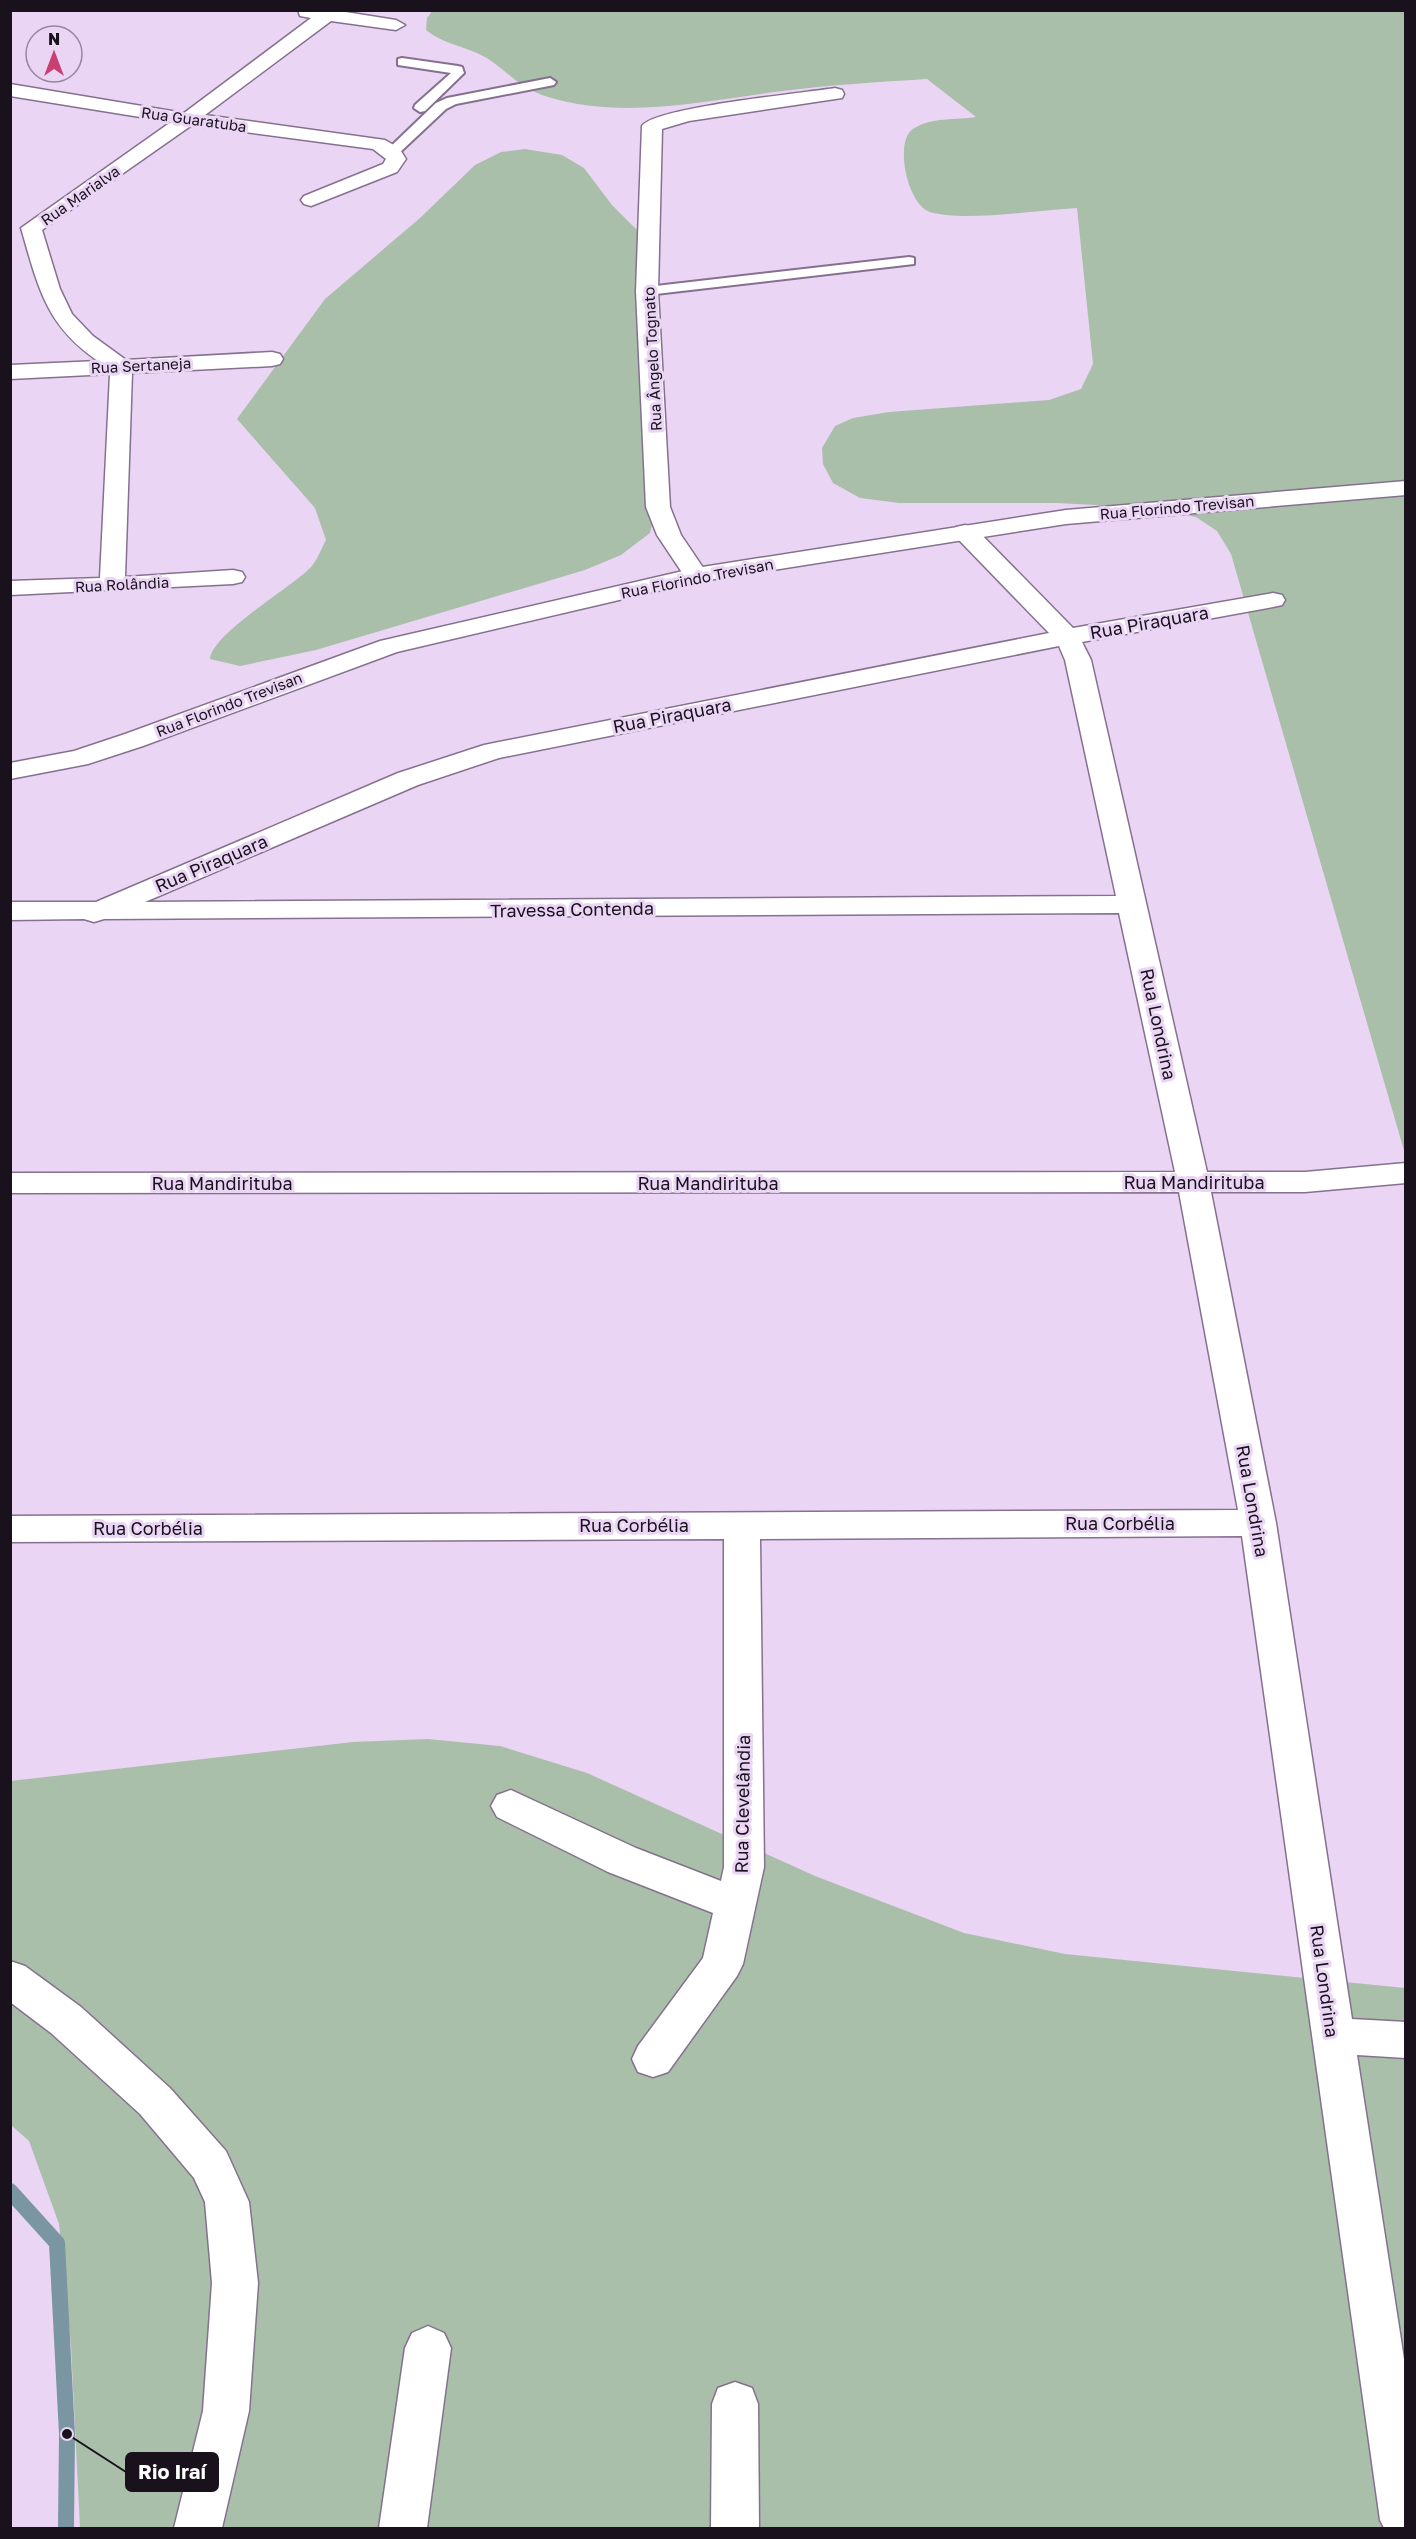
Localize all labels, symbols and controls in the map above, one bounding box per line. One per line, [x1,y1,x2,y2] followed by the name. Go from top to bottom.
[24,24,84,84] north arrow
[48,29,60,49] text: N
[140,103,248,135] street label: Rua Guaratuba
[37,161,123,229] street label: Rua Marialva
[639,286,665,432] street label: Rua Ângelo Tognato
[90,353,192,377] street label: Rua Sertaneja
[1099,491,1255,523] street label: Rua Florindo Trevisan
[619,554,775,602] street label: Rua Florindo Trevisan
[74,573,170,595] street label: Rua Rolândia
[1088,601,1210,643] street label: Rua Piraquara
[153,668,305,740] street label: Rua Florindo Trevisan
[611,693,733,737] street label: Rua Piraquara
[151,829,271,897] street label: Rua Piraquara
[490,897,654,921] street label: Travessa Contenda
[1136,966,1182,1082] street label: Rua Londrina
[1123,1171,1265,1193] street label: Rua Mandirituba
[151,1172,293,1194] street label: Rua Mandirituba
[637,1172,779,1194] street label: Rua Mandirituba
[1232,1443,1274,1559] street label: Rua Londrina
[1065,1512,1175,1534] street label: Rua Corbélia
[579,1514,689,1536] street label: Rua Corbélia
[93,1517,203,1539] street label: Rua Corbélia
[730,1735,754,1873] street label: Rua Clevelândia
[1306,1923,1344,2039] street label: Rua Londrina
[126,2453,218,2491] callout: Rio Iraí
[138,2459,207,2483] text: Rio Iraí

